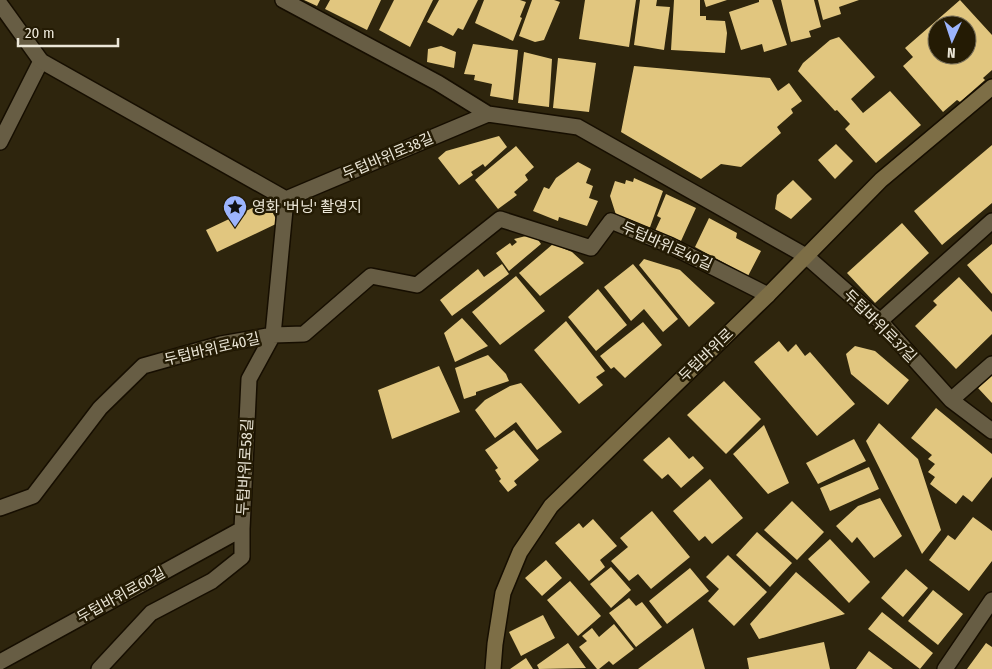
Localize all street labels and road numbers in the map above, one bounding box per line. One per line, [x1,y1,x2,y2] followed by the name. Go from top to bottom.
[340,129,436,183] street label: 두텁바위로38길
[619,218,715,274] street label: 두텁바위로40길
[840,286,920,366] street label: 두텁바위로37길
[675,325,737,385] street label: 두텁바위로
[162,329,262,369] street label: 두텁바위로40길
[233,418,257,516] street label: 두텁바위로58길
[74,563,168,627] street label: 두텁바위로60길

